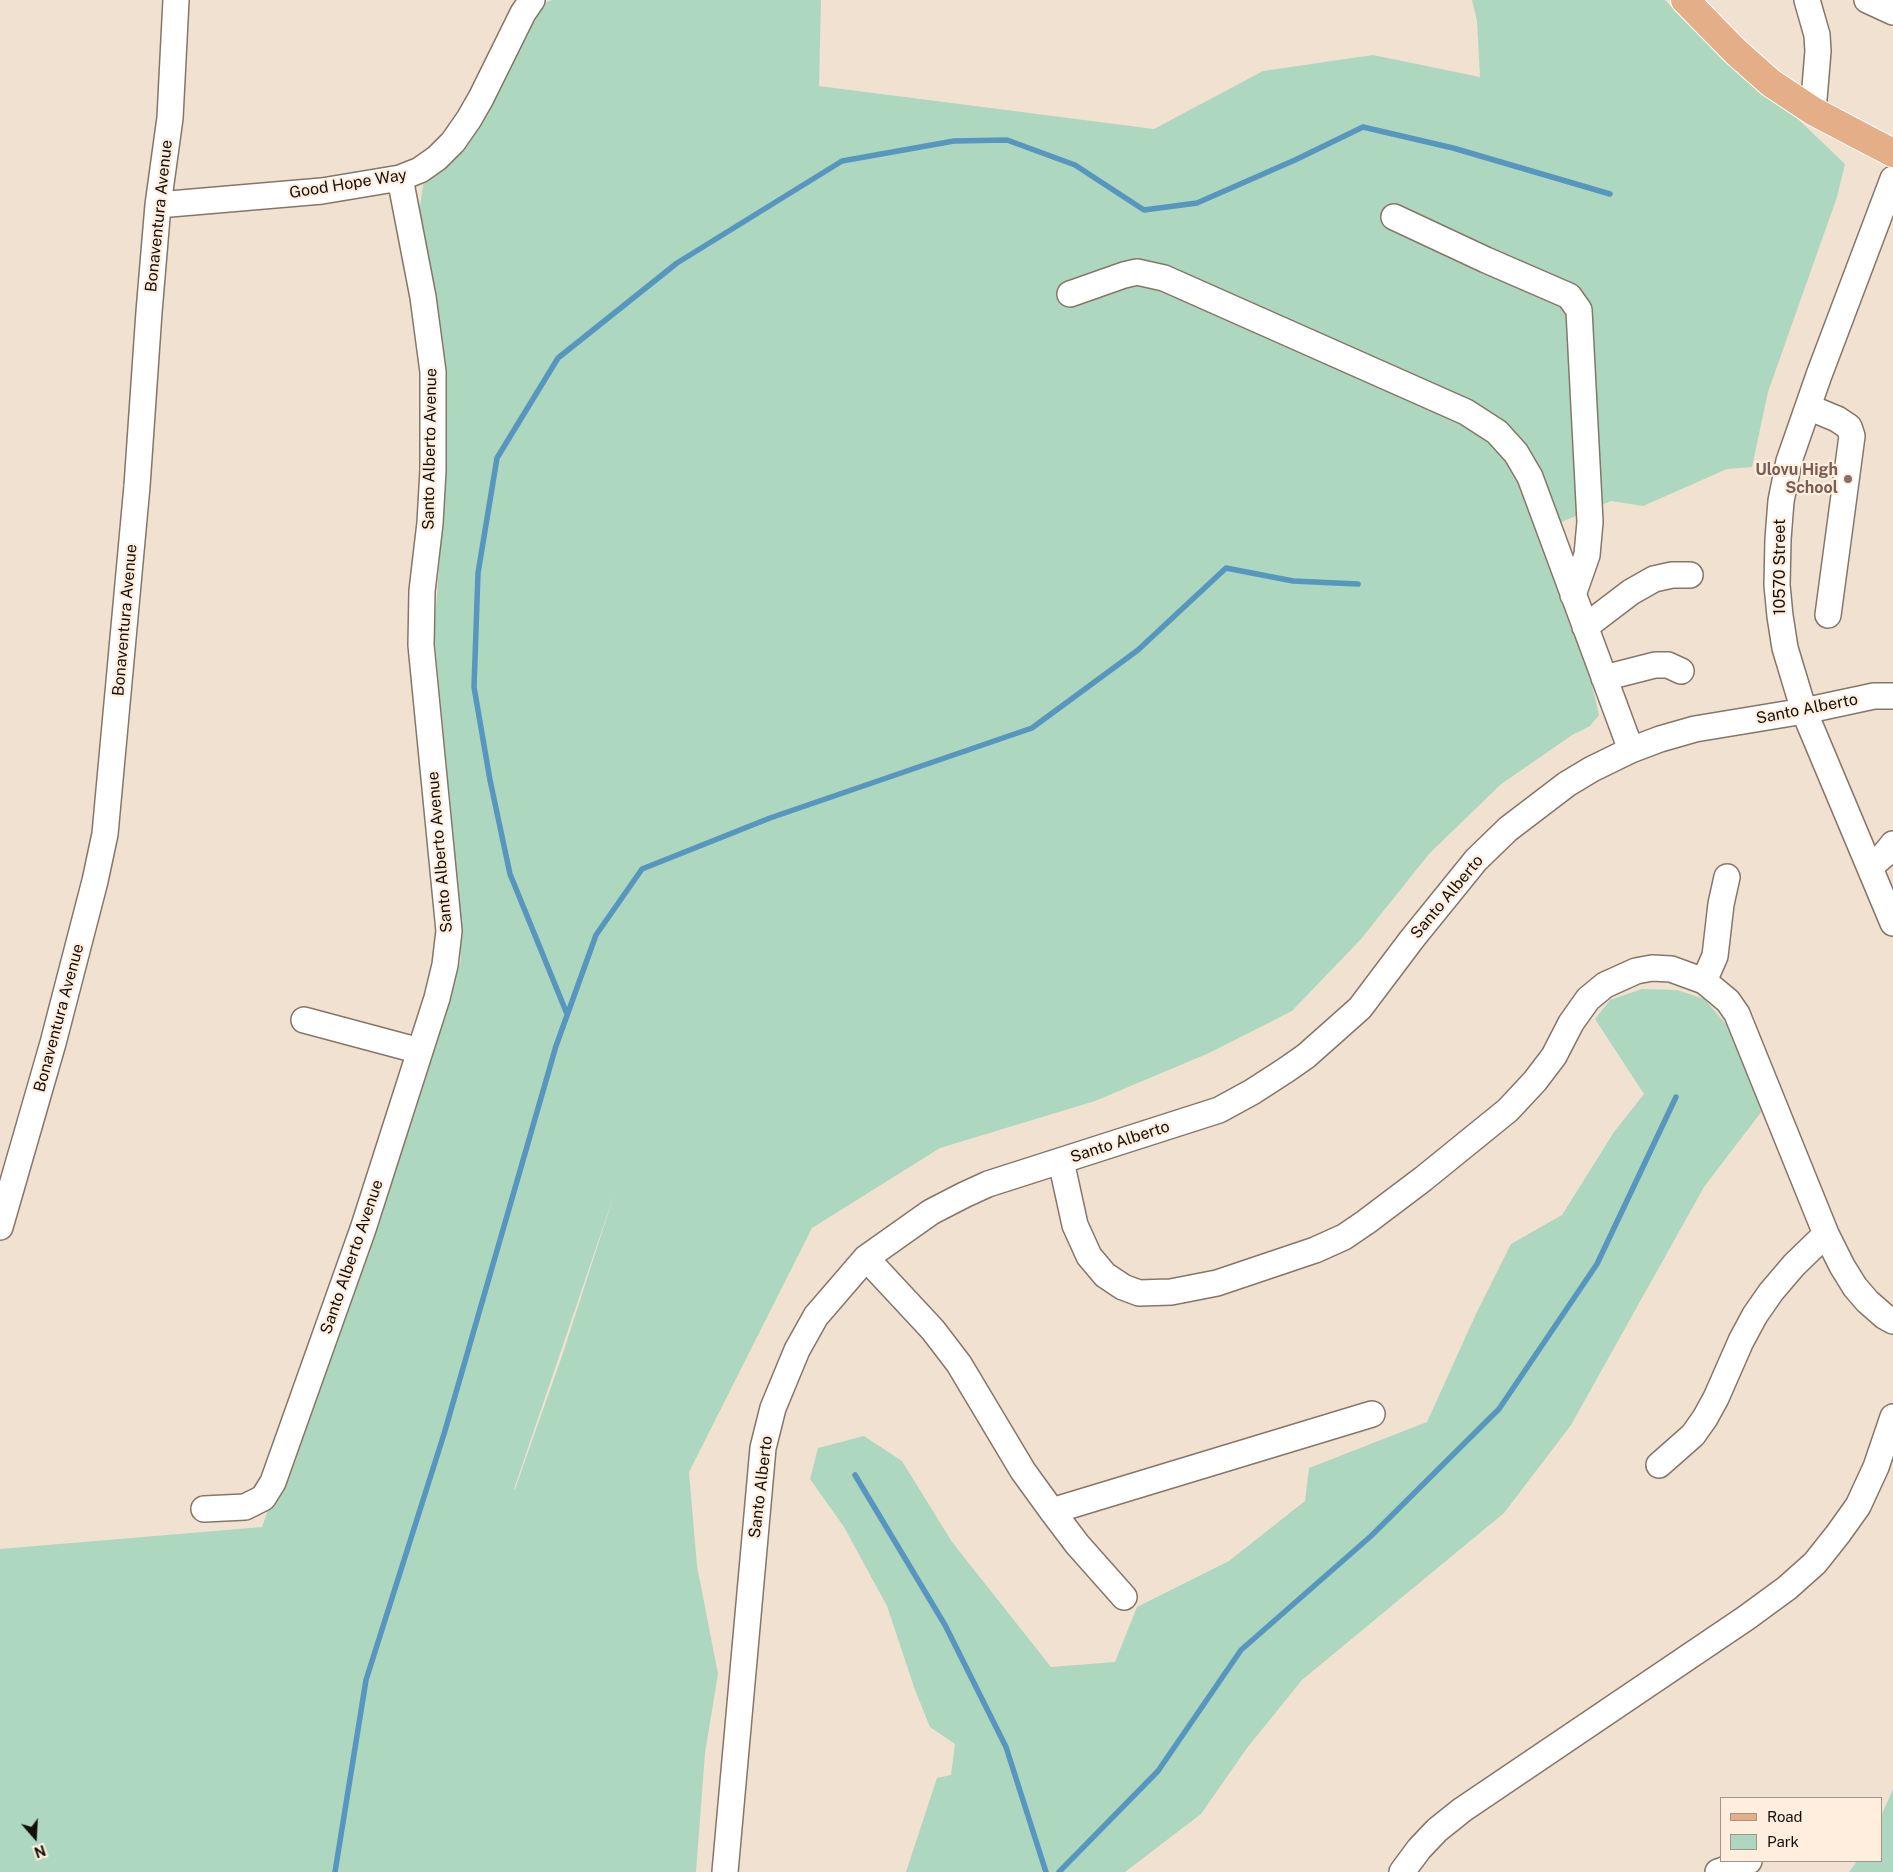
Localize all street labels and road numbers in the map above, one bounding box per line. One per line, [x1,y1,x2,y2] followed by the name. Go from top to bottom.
[141,139,177,293] street label: Bonaventura Avenue
[288,165,408,203] street label: Good Hope Way
[419,368,441,530] street label: Santo Alberto Avenue
[1770,519,1790,615] street label: 10570 Street
[109,543,141,697] street label: Bonaventura Avenue
[1755,690,1859,728] street label: Santo Alberto
[423,770,457,934] street label: Santo Alberto Avenue
[1406,851,1488,943] street label: Santo Alberto
[30,942,88,1094] street label: Bonaventura Avenue
[1068,1117,1172,1167] street label: Santo Alberto
[317,1177,387,1337] street label: Santo Alberto Avenue
[745,1435,777,1539] street label: Santo Alberto

